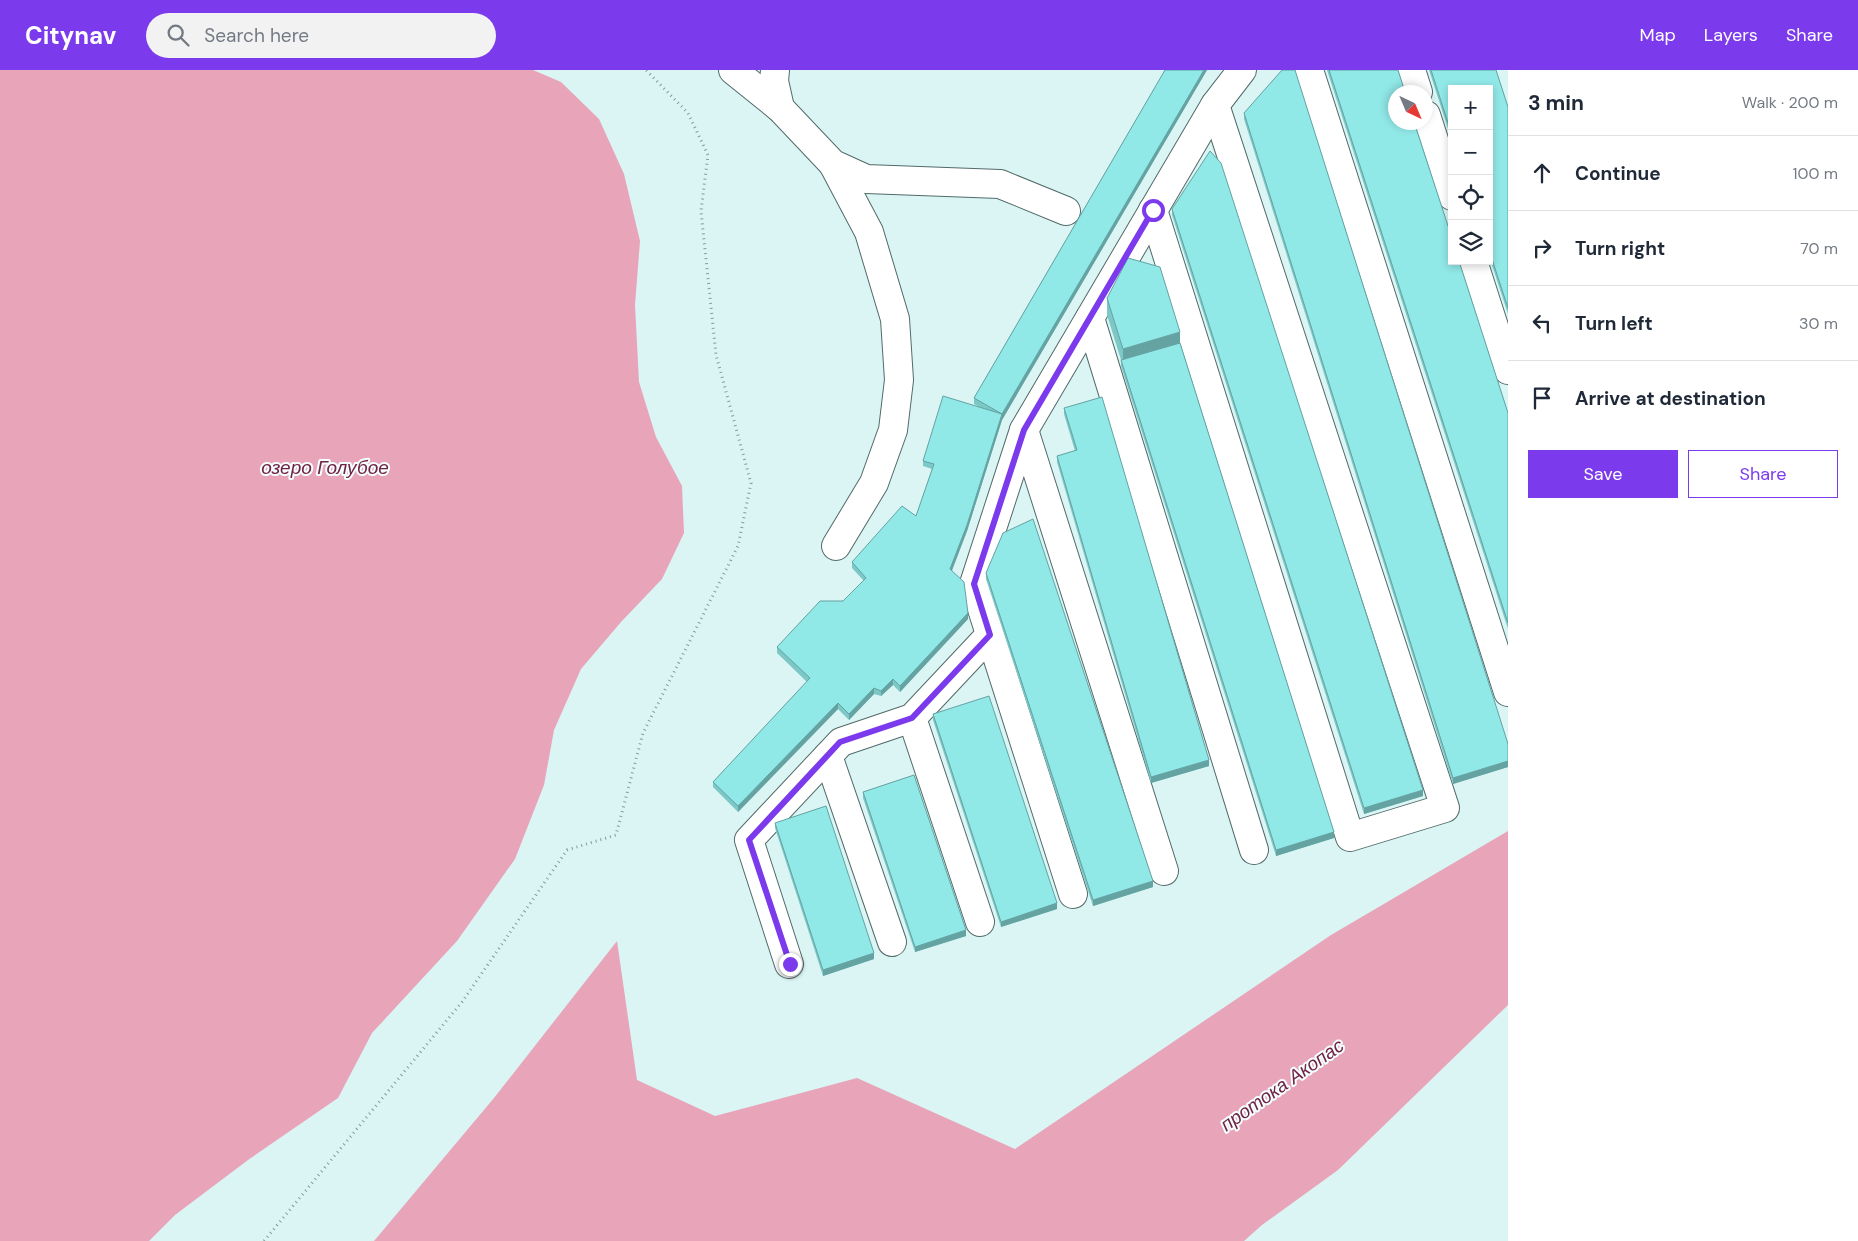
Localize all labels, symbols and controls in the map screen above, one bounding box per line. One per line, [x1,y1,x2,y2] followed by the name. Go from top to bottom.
[146,13,496,58] search box
[25,20,116,51] text: Citynav
[164,21,192,49] icon: search
[204,23,309,48] text: Search here
[1640,23,1676,47] text: Map
[1704,23,1758,47] text: Layers
[1786,23,1833,47] text: Share
[1388,85,1433,130] north arrow
[1448,85,1493,265] map controls
[1448,85,1493,130] button: +
[1528,89,1584,117] text: 3 min
[1742,92,1838,113] text: Walk · 200 m
[1448,130,1493,175] button: −
[1528,159,1556,187] icon: ahead
[1575,161,1661,186] text: Continue
[1793,163,1838,184] text: 100 m
[1448,175,1493,220] button: locate
[1142,199,1165,222] route start
[1448,220,1493,265] button: layers
[1528,234,1556,262] icon: right
[1575,236,1665,261] text: Turn right
[1800,238,1838,259] text: 70 m
[1528,309,1556,337] icon: left
[1575,311,1653,336] text: Turn left
[1799,313,1838,334] text: 30 m
[1528,384,1556,412] icon: arrive
[1575,386,1766,411] text: Arrive at destination
[1528,450,1678,498] button: Save
[1688,450,1838,498] button: Share
[261,455,389,480] water label: озеро Голубое
[779,953,802,976] route end
[1215,1033,1349,1137] water label: протока Акопас

